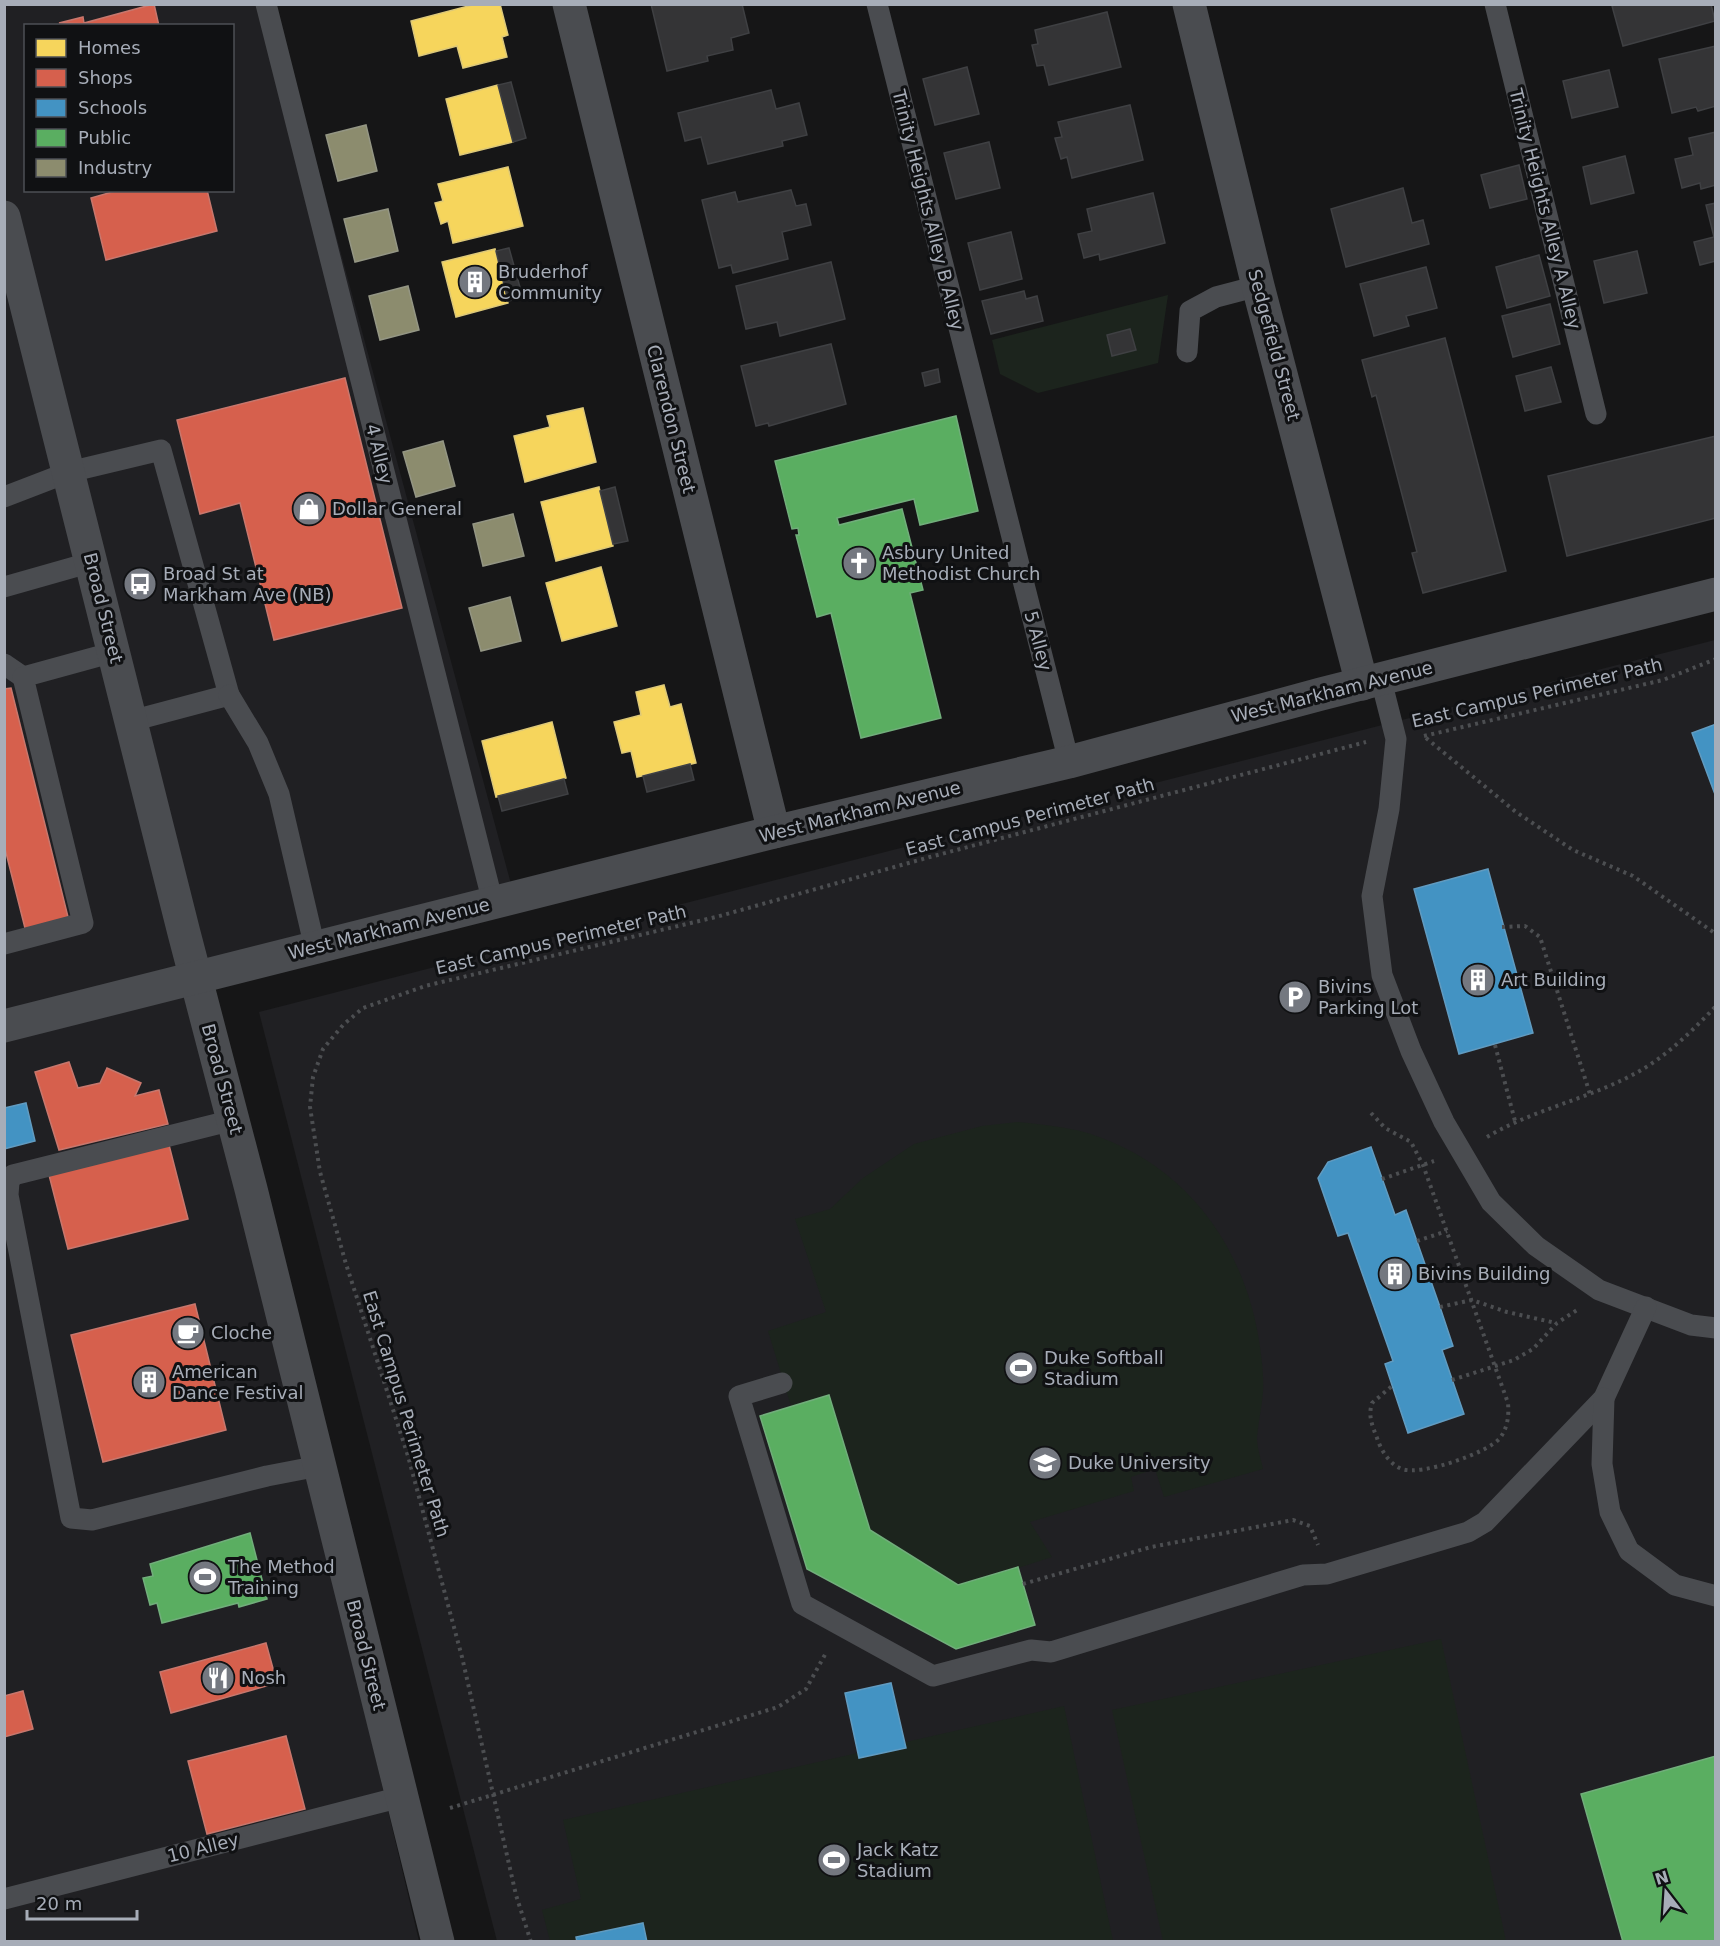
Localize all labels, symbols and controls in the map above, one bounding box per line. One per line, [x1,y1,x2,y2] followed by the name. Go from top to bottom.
[24,24,234,192] legend
[78,37,141,58] text: Homes
[78,67,133,88] text: Shops
[888,86,969,333] street label: Trinity Heights Alley B Alley
[1505,86,1586,332] street label: Trinity Heights Alley A Alley
[78,97,147,118] text: Schools
[78,127,131,148] text: Public
[78,157,152,178] text: Industry
[498,261,603,303] place label: Bruderhof Community
[457,264,493,300] building icon: Bruderhof Community
[1244,267,1305,423] street label: Sedgefield Street
[643,342,700,495] street label: Clarendon Street
[362,422,397,486] street label: 4 Alley
[291,491,327,527] shop icon: Dollar General
[332,498,462,519] place label: Dollar General
[882,542,1040,584] place label: Asbury United Methodist Church
[841,545,877,581] church icon: Asbury United Methodist Church
[80,550,127,665] street label: Broad Street
[163,563,332,605] place label: Broad St at Markham Ave (NB)
[122,566,158,602] bus stop icon: Broad St at Markham Ave (NB)
[1020,609,1057,673] street label: 5 Alley
[1409,653,1664,732] street label: East Campus Perimeter Path
[1229,656,1435,727] street label: West Markham Avenue
[903,773,1157,860] street label: East Campus Perimeter Path
[757,776,963,847] street label: West Markham Avenue
[286,893,492,964] street label: West Markham Avenue
[433,900,688,979] street label: East Campus Perimeter Path
[1460,962,1496,998] building icon: Art Building
[1501,969,1607,990] place label: Art Building
[1318,976,1418,1018] place label: Bivins Parking Lot
[1277,979,1313,1015] parking icon: Bivins Parking Lot
[198,1021,247,1136] street label: Broad Street
[1377,1256,1413,1292] building icon: Bivins Building
[1418,1263,1551,1284] place label: Bivins Building
[359,1288,454,1540] street label: East Campus Perimeter Path
[170,1315,206,1351] cafe icon: Cloche
[211,1322,272,1343] place label: Cloche
[1044,1347,1164,1389] place label: Duke Softball Stadium
[1003,1350,1039,1386] sports icon: Duke Softball Stadium
[172,1361,304,1403] place label: American Dance Festival
[131,1364,167,1400] building icon: American Dance Festival
[1027,1445,1063,1481] school or university icon: Duke University
[1068,1452,1211,1473] place label: Duke University
[227,1556,335,1598] place label: The Method Training
[187,1559,223,1595] sports icon: The Method Training
[343,1597,390,1712] street label: Broad Street
[200,1660,236,1696] restaurant icon: Nosh
[241,1667,286,1688] place label: Nosh
[165,1828,241,1866] street label: 10 Alley
[856,1839,938,1881] place label: Jack Katz Stadium
[816,1842,852,1878] sports icon: Jack Katz Stadium
[1636,1862,1696,1922] north arrow
[1653,1867,1671,1889] text: N
[27,1883,136,1921] scale bar
[36,1893,82,1914] text: 20 m

